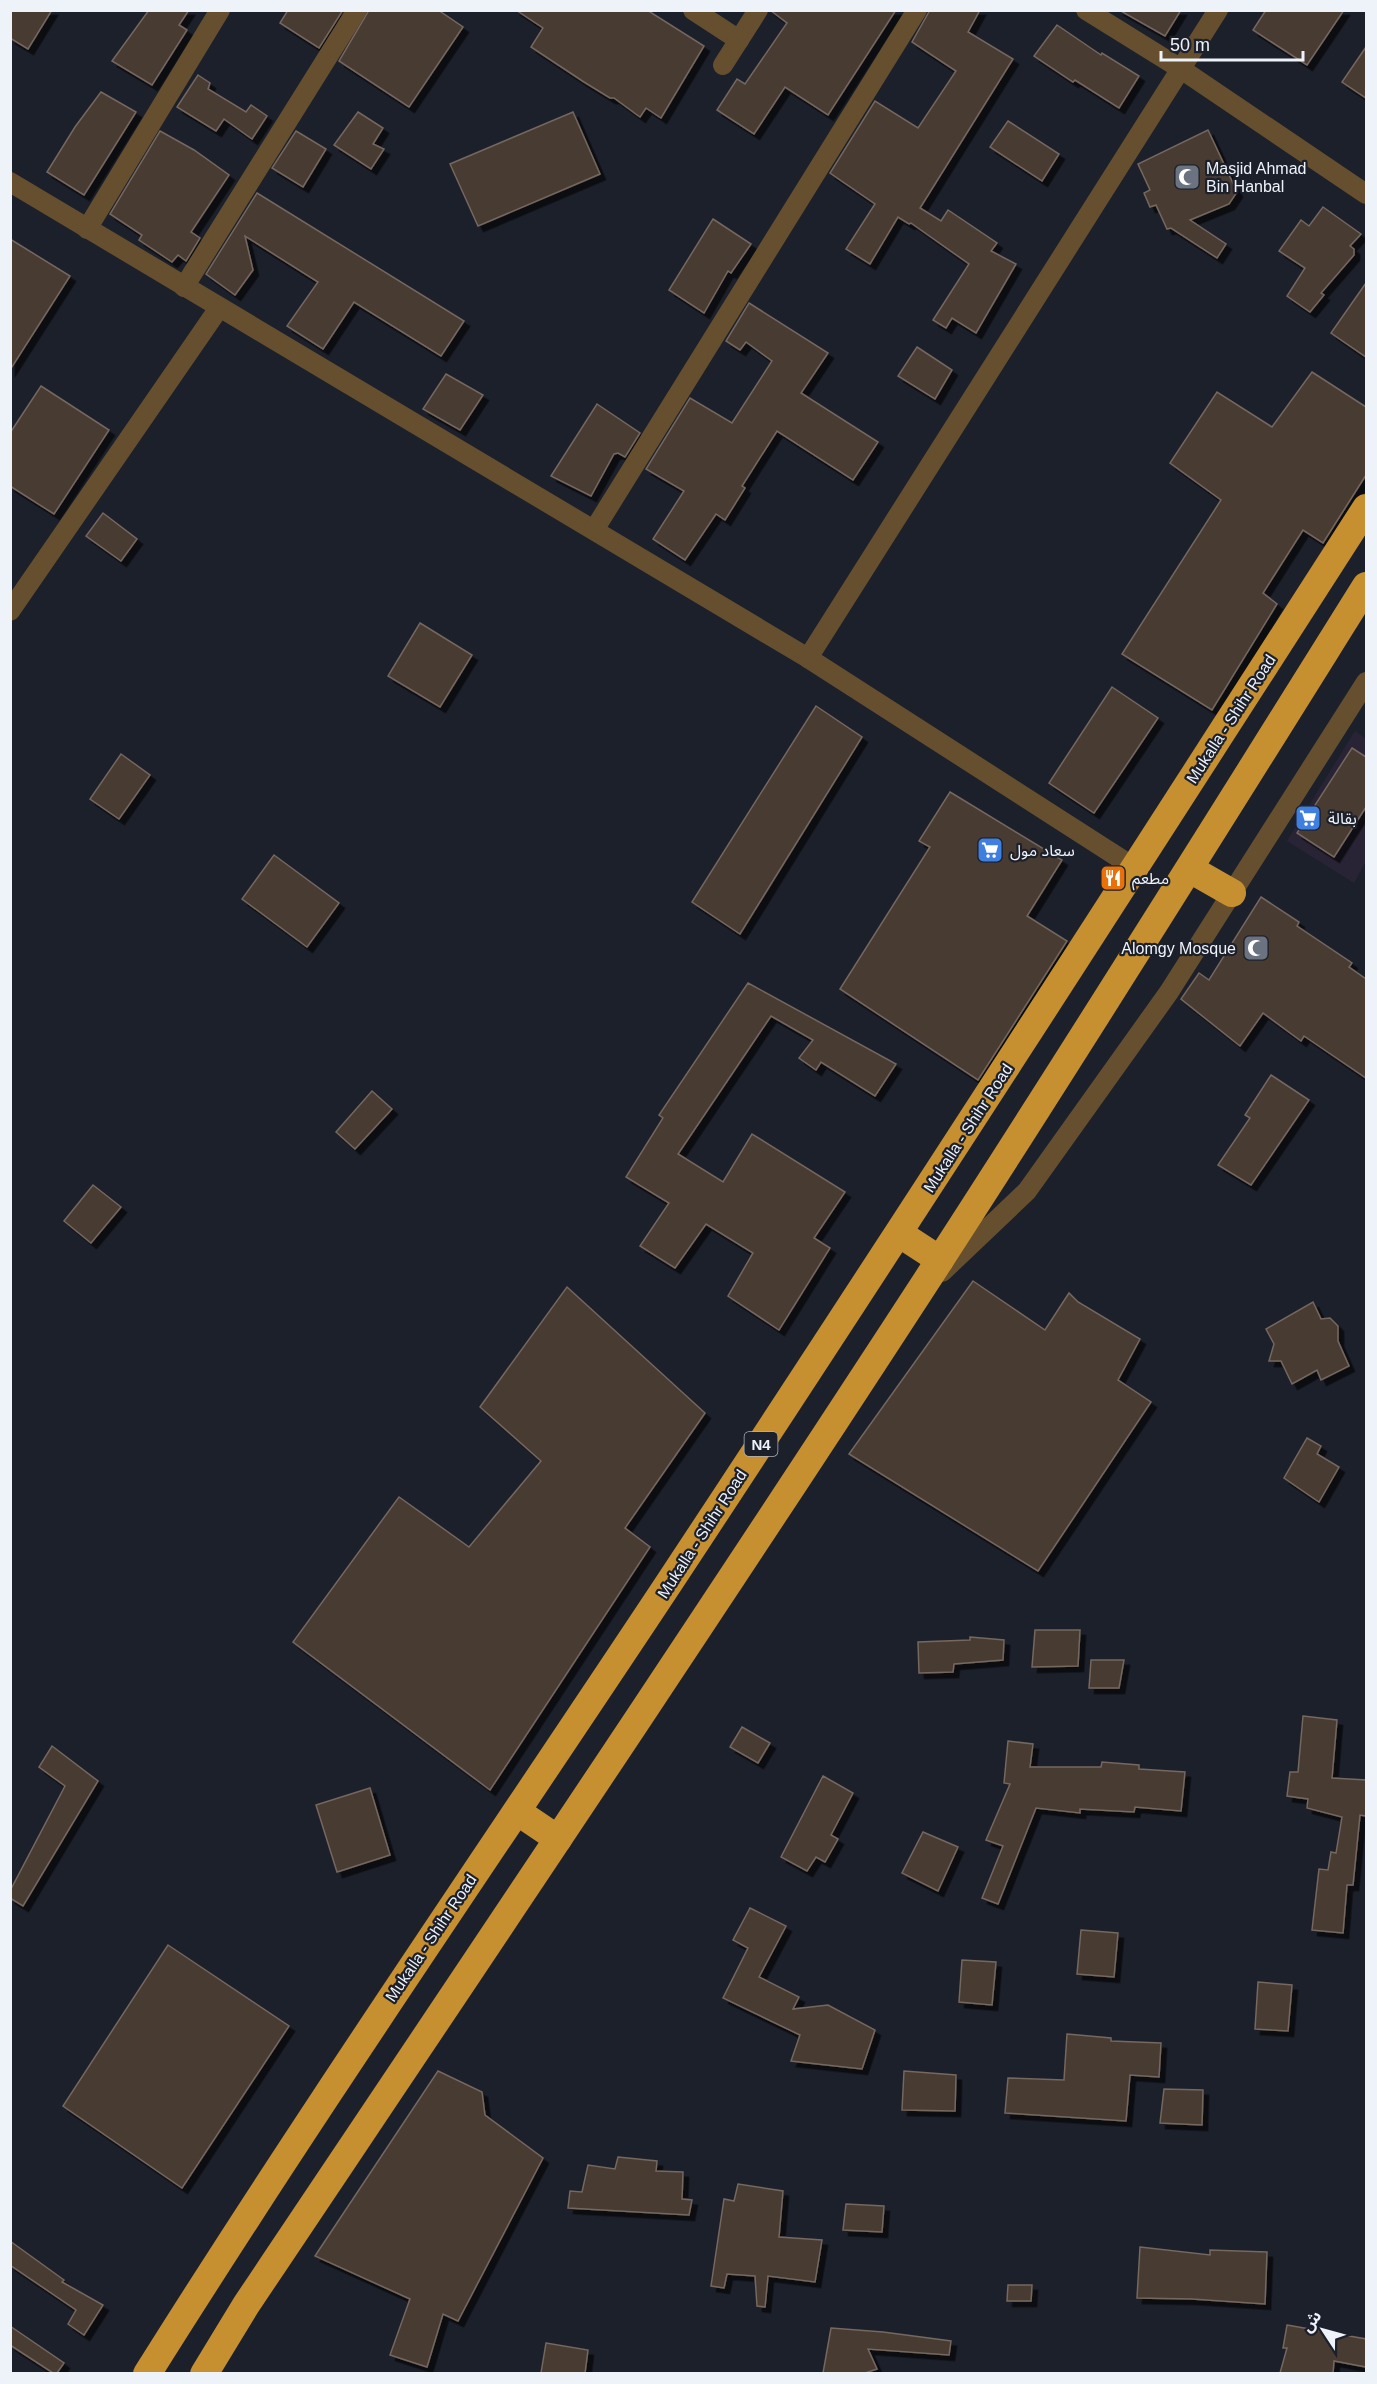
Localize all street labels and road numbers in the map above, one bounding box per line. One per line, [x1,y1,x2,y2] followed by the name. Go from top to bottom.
[1183,652,1279,786] street label: Mukalla - Shihr Road
[920,1061,1016,1195] street label: Mukalla - Shihr Road
[744,1432,777,1456] road number: N4
[654,1467,750,1601] street label: Mukalla - Shihr Road
[382,1871,480,2005] street label: Mukalla - Shihr Road

